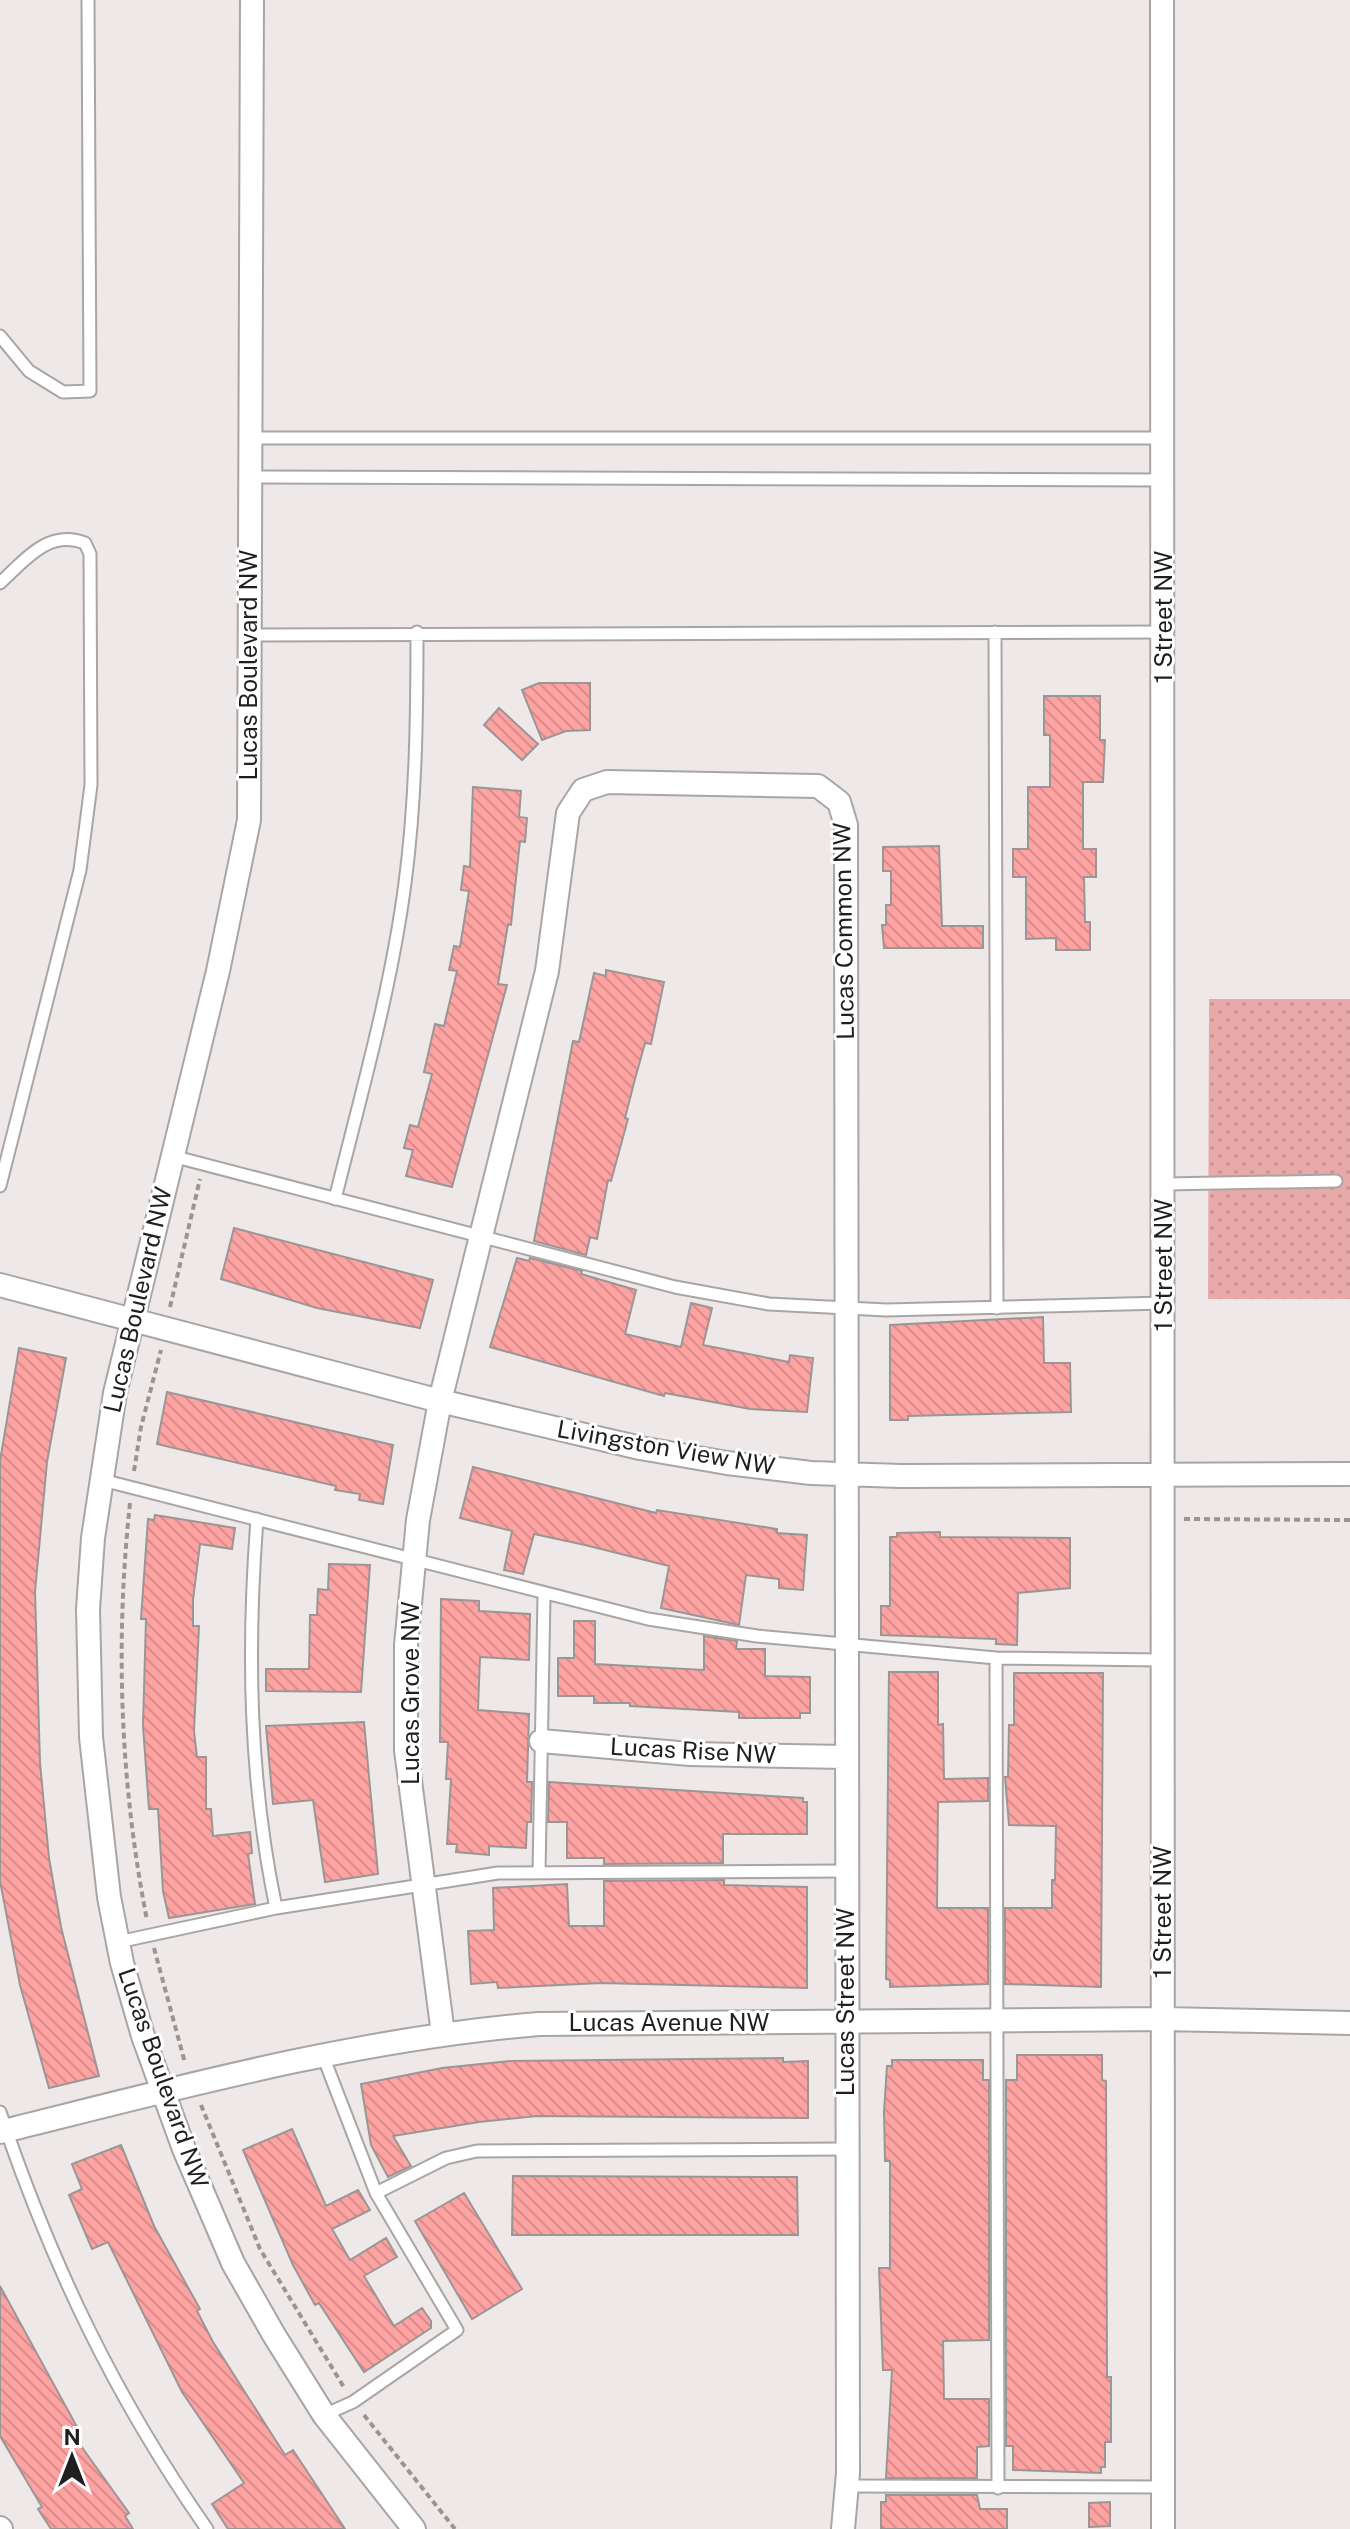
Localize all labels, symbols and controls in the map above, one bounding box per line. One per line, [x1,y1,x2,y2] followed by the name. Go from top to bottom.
[234,549,262,781] street label: Lucas Boulevard NW
[1149,551,1177,683] street label: 1 Street NW
[827,822,859,1040] street label: Lucas Common NW
[97,1184,177,1415] street label: Lucas Boulevard NW
[1149,1199,1177,1331] street label: 1 Street NW
[555,1414,777,1480] street label: Livingston View NW
[396,1601,424,1785] street label: Lucas Grove NW
[609,1732,777,1768] street label: Lucas Rise NW
[1148,1846,1176,1978] street label: 1 Street NW
[831,1908,859,2096] street label: Lucas Street NW
[113,1964,215,2192] street label: Lucas Boulevard NW
[569,2008,770,2036] street label: Lucas Avenue NW
[32,2417,112,2497] north arrow
[63,2424,81,2450] text: N

